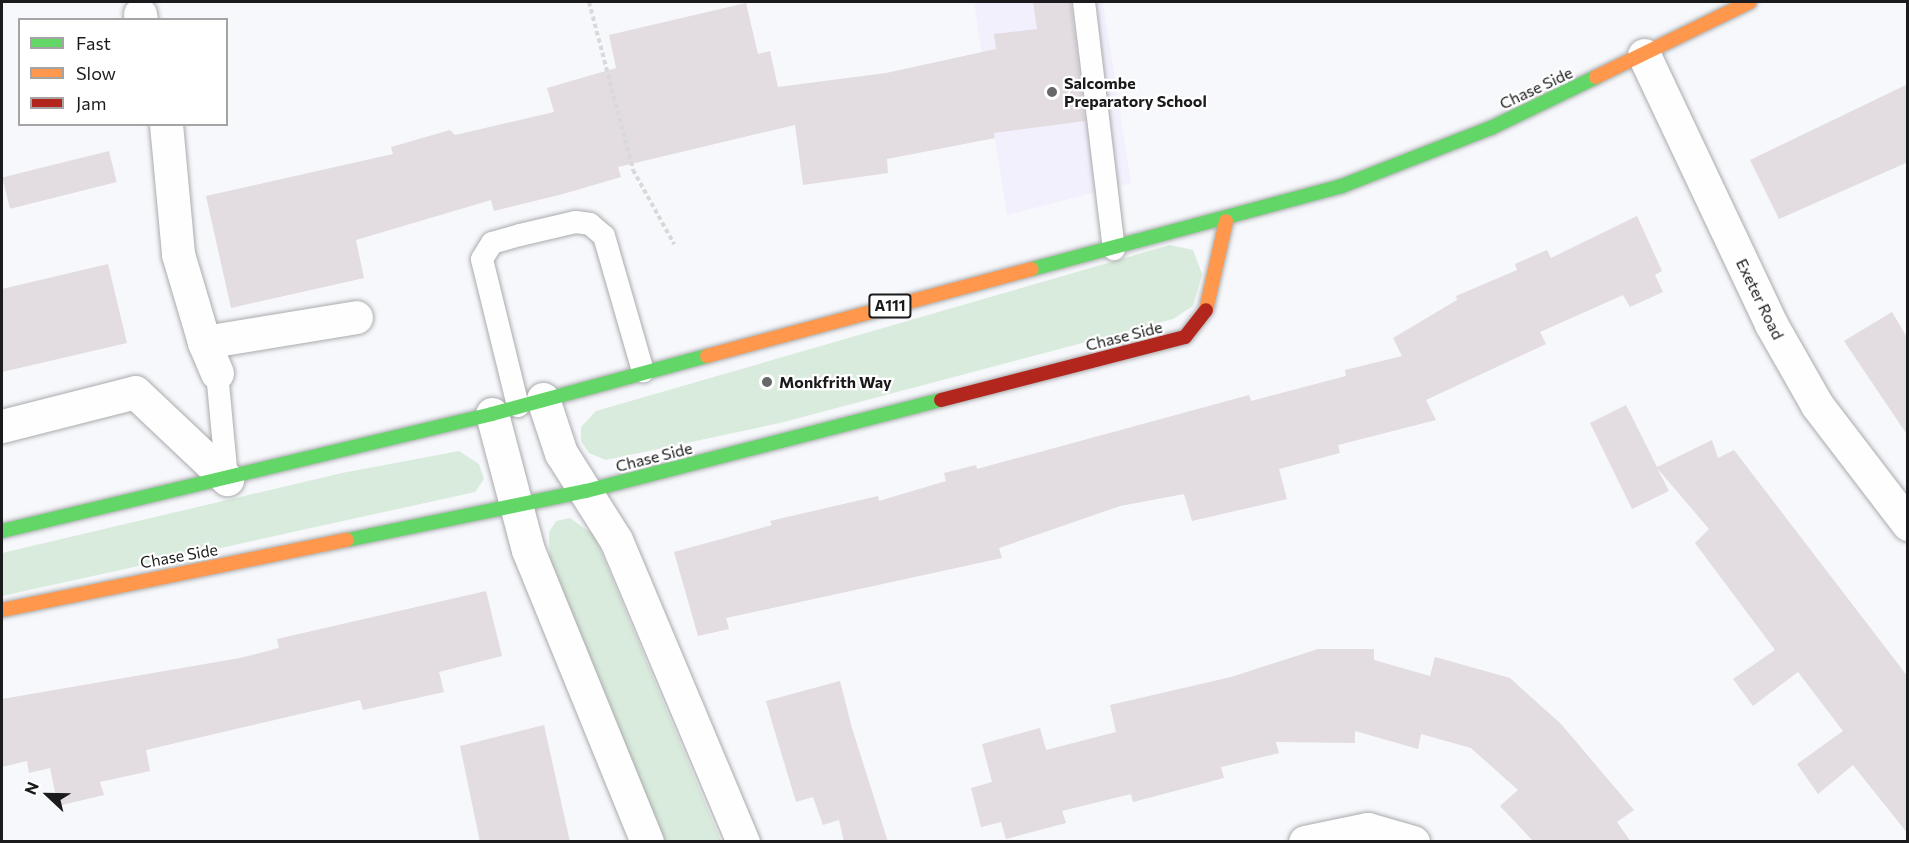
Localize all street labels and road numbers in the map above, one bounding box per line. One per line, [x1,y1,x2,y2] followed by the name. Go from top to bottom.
[1496,63,1576,113] street label: Chase Side
[1732,255,1788,343] street label: Exeter Road
[868,294,912,318] road number: A111
[1084,317,1164,355] street label: Chase Side
[614,438,694,476] street label: Chase Side
[139,540,219,572] street label: Chase Side

